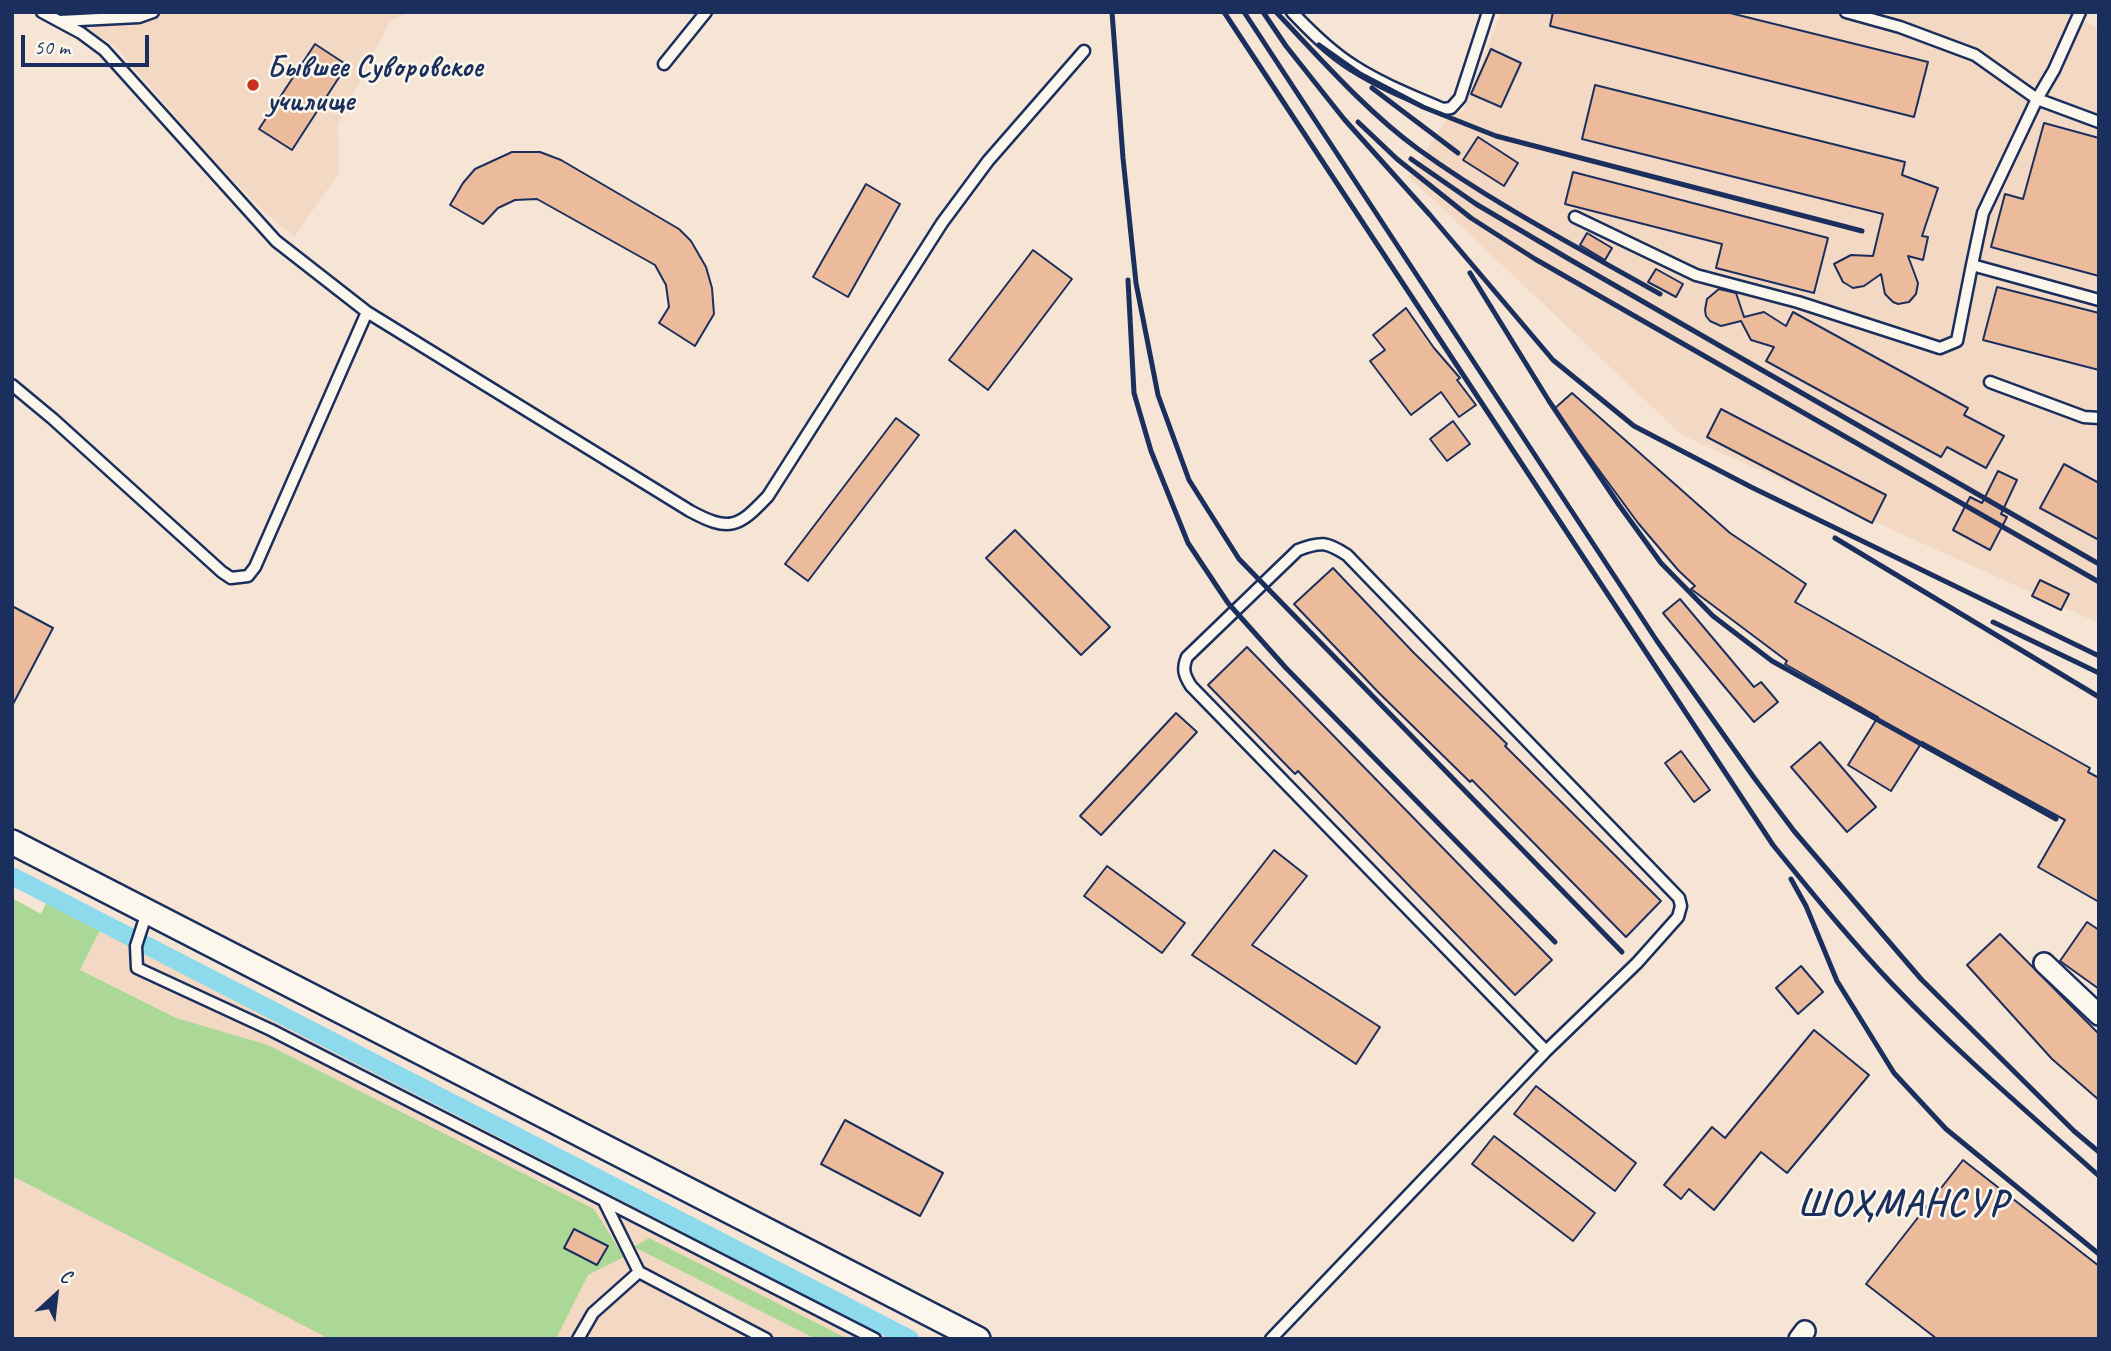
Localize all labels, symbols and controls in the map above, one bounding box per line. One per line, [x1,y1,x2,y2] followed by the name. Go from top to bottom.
[24,21,152,65] scale bar
[34,34,70,60] text: 50 m
[267,50,483,120] place label: Бывшее Суворовское училище
[245,77,261,93] marker: Бывшее Суворовское училище
[1795,1183,2011,1227] district label: ШОҲМАНСУР
[21,1260,91,1330] north arrow
[56,1263,75,1289] text: С

